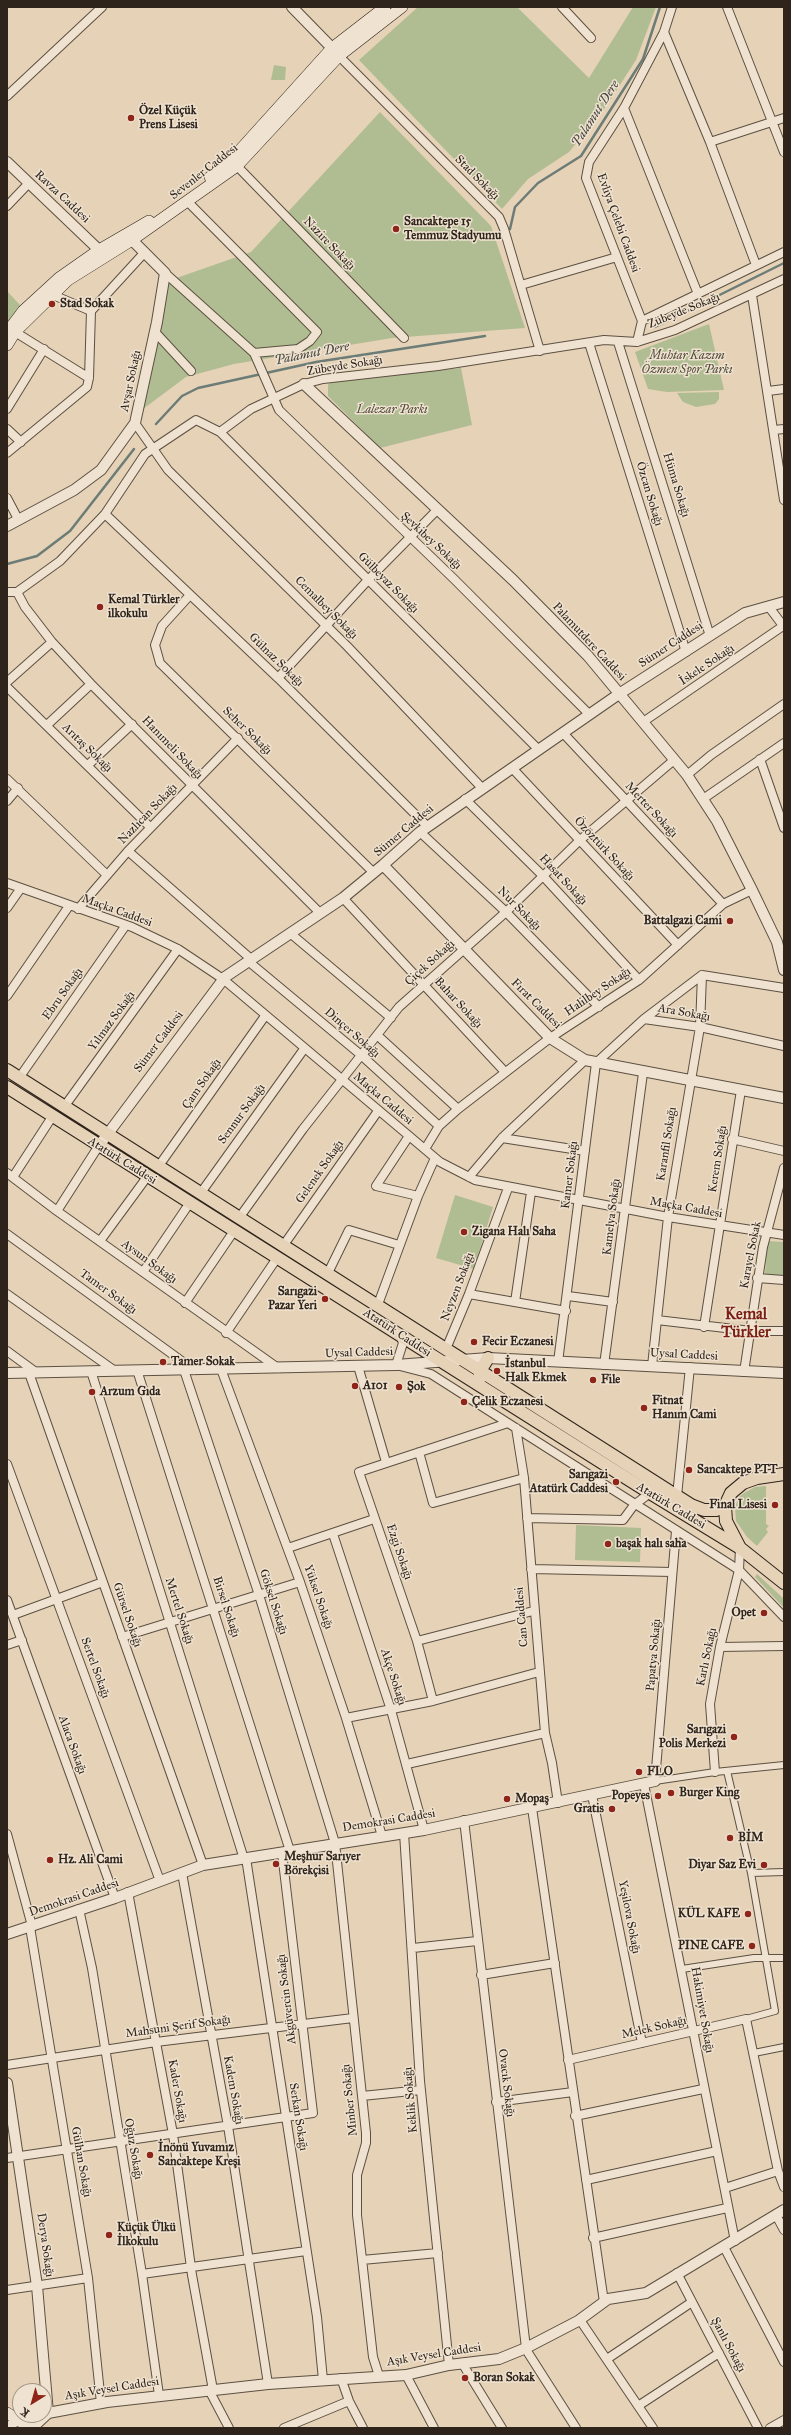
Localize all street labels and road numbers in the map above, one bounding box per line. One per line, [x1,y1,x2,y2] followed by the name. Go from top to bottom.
[167,141,241,203] street label: Sevenler Caddesi
[452,153,502,203] street label: Stad Sokağı
[31,168,93,226] street label: Ravza Caddesi
[593,171,643,275] street label: Evliya Çelebi Caddesi
[300,214,358,274] street label: Nazire Sokağı
[646,290,722,332] street label: Zübeyde Sokağı
[117,349,145,413] street label: Avşar Sokağı
[306,353,384,379] street label: Zübeyde Sokağı
[659,451,693,519] street label: Hüma Sokağı
[632,460,666,528] street label: Özcan Sokağı
[398,509,464,573] street label: Şevkibey Sokağı
[354,549,422,617] street label: Gülbeyaz Sokağı
[292,574,360,642] street label: Cemalbey Sokağı
[549,600,629,684] street label: Palamutdere Caddesi
[636,619,706,671] street label: Sümer Caddesi
[246,630,306,690] street label: Gülnaz Sokağı
[677,641,737,689] street label: İskele Sokağı
[219,704,275,758] street label: Seher Sokağı
[138,714,206,782] street label: Hanımeli Sokağı
[59,720,115,776] street label: Arıtaş Sokağı
[622,779,680,841] street label: Merter Sokağı
[115,781,181,847] street label: Nazlıcan Sokağı
[371,802,437,860] street label: Sümer Caddesi
[571,814,637,884] street label: Özöztürk Sokağı
[536,852,590,908] street label: Hasat Sokağı
[494,884,544,934] street label: Nur Sokağı
[80,892,154,930] street label: Maçka Caddesi
[402,937,458,989] street label: Çiçek Sokağı
[40,965,86,1023] street label: Ebru Sokağı
[562,965,634,1019] street label: Halilbey Sokağı
[431,975,485,1031] street label: Bahar Sokağı
[508,976,564,1032] street label: Fırat Caddesi
[86,988,138,1054] street label: Yılmaz Sokağı
[657,1001,711,1025] street label: Ara Sokağı
[321,1005,383,1061] street label: Dinçer Sokağı
[131,1008,187,1076] street label: Sümer Caddesi
[179,1056,225,1112] street label: Çam Sokağı
[350,1070,416,1128] street label: Maçka Caddesi
[215,1081,269,1147] street label: Sennur Sokağı
[654,1106,680,1182] street label: Karanfil Sokağı
[706,1124,730,1194] street label: Kerem Sokağı
[85,1134,159,1188] street label: Atatürk Caddesi
[293,1138,347,1206] street label: Gelenek Sokağı
[559,1140,581,1210] street label: Kamer Sokağı
[600,1178,624,1256] street label: Kamelya Sokağı
[648,1195,724,1221] street label: Maçka Caddesi
[737,1220,765,1290] street label: Karayel Sokak
[118,1237,180,1287] street label: Aysun Sokağı
[438,1250,478,1324] street label: Neyzen Sokağı
[77,1266,139,1318] street label: Tamer Sokağı
[360,1306,434,1360] street label: Atatürk Caddesi
[325,1345,393,1361] street label: Uysal Caddesi
[650,1346,718,1364] street label: Uysal Caddesi
[634,1480,708,1532] street label: Atatürk Caddesi
[383,1522,415,1582] street label: Ezgi Sokağı
[300,1563,336,1631] street label: Yüksel Sokağı
[256,1567,290,1637] street label: Göksel Sokağı
[209,1575,243,1639] street label: Birsel Sokağı
[161,1576,197,1646] street label: Mertel Sokağı
[109,1581,145,1649] street label: Gürsel Sokağı
[512,1586,532,1648] street label: Can Caddesi
[644,1618,664,1692] street label: Papatya Sokağı
[694,1626,720,1688] street label: Karlı Sokağı
[77,1635,113,1701] street label: Sertel Sokağı
[377,1647,409,1707] street label: Akçe Sokağı
[55,1714,89,1776] street label: Alaca Sokağı
[341,1807,437,1835] street label: Demokrasi Caddesi
[27,1876,121,1920] street label: Demokrasi Caddesi
[615,1879,643,1955] street label: Yeşilova Sokağı
[274,1953,300,2045] street label: Akgüvercin Sokağı
[687,1966,717,2054] street label: Hakimiyet Sokağı
[124,2012,232,2042] street label: Mahsuni Şerif Sokağı
[620,2014,688,2042] street label: Melek Sokağı
[495,2048,517,2118] street label: Ovacık Sokağı
[220,2054,246,2126] street label: Kadem Sokağı
[164,2058,190,2124] street label: Kader Sokağı
[339,2063,361,2137] street label: Minber Sokağı
[401,2066,421,2134] street label: Keklik Sokağı
[286,2082,310,2152] street label: Serkan Sokağı
[121,2117,145,2181] street label: Oğuz Sokağı
[68,2125,94,2199] street label: Gülhan Sokağı
[33,2212,57,2278] street label: Derya Sokağı
[708,2315,748,2375] street label: Şanlı Sokağı
[386,2340,482,2370] street label: Aşık Veysel Caddesi
[64,2374,160,2404] street label: Aşık Veysel Caddesi

